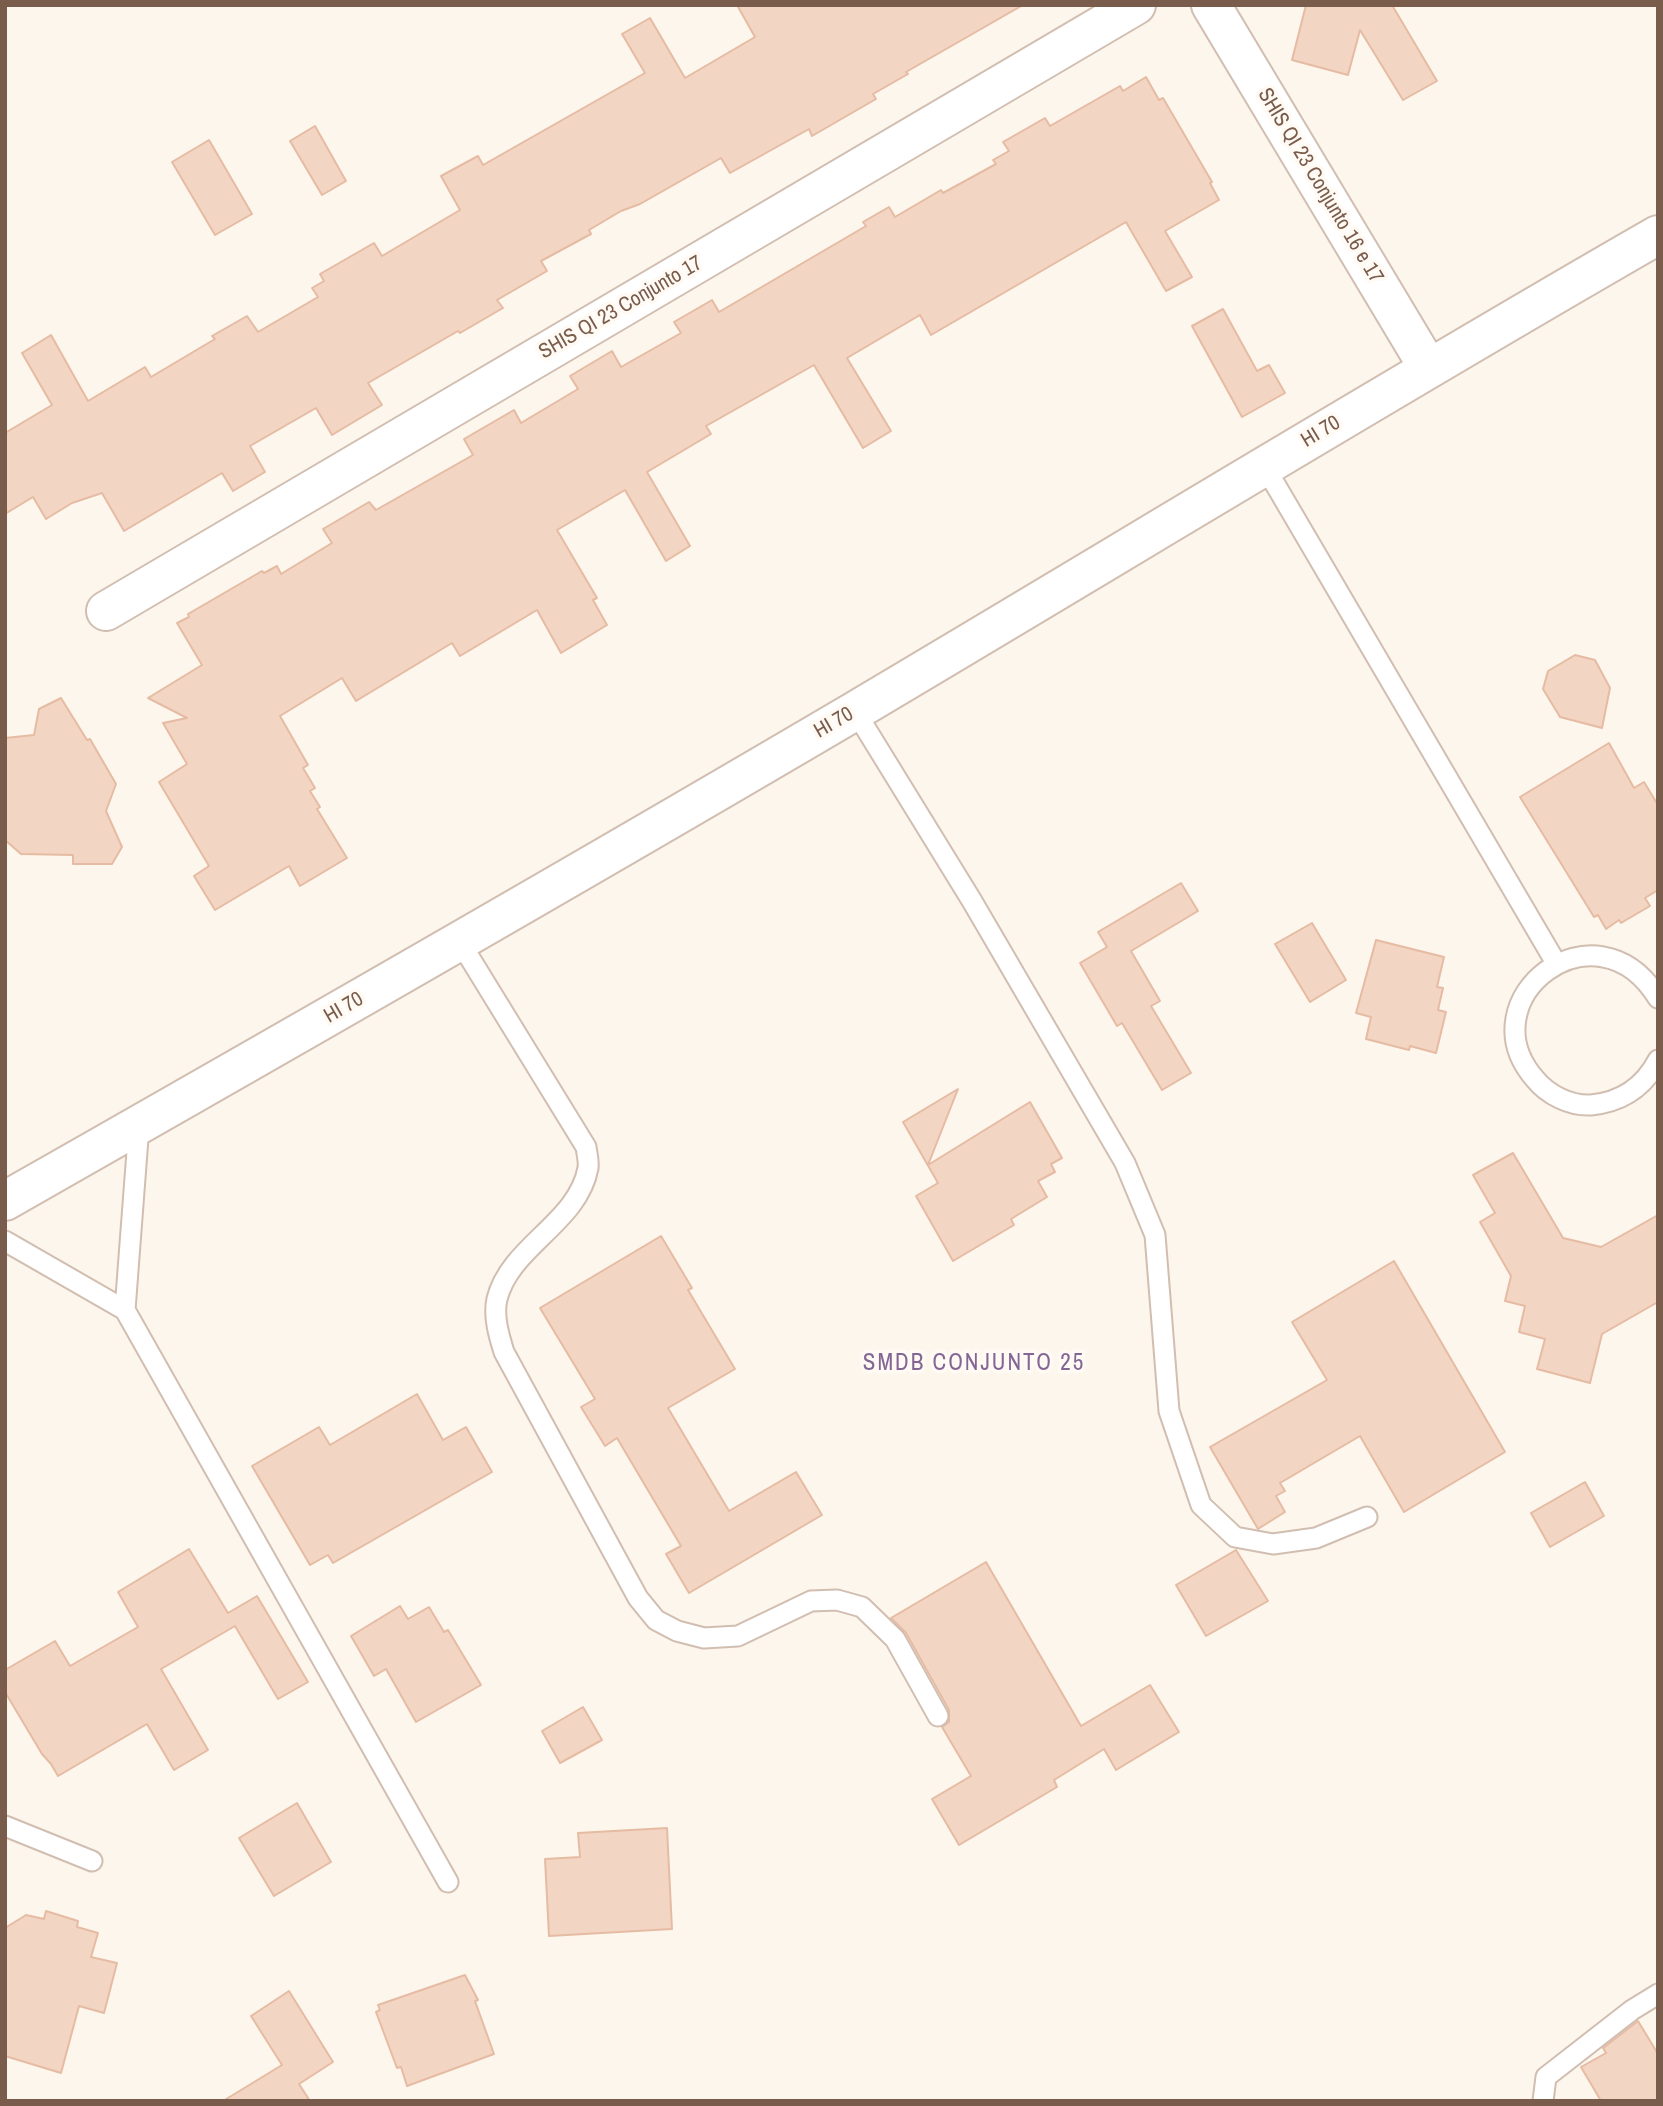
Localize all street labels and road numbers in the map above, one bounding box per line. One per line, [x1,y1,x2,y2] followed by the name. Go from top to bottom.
[1252,84,1388,288] street label: SHIS QI 23 Conjunto 16 e 17
[535,251,707,365] street label: SHIS QI 23 Conjunto 17
[1297,411,1345,453] street label: HI 70
[810,702,858,744] street label: HI 70
[320,987,368,1029] street label: HI 70

